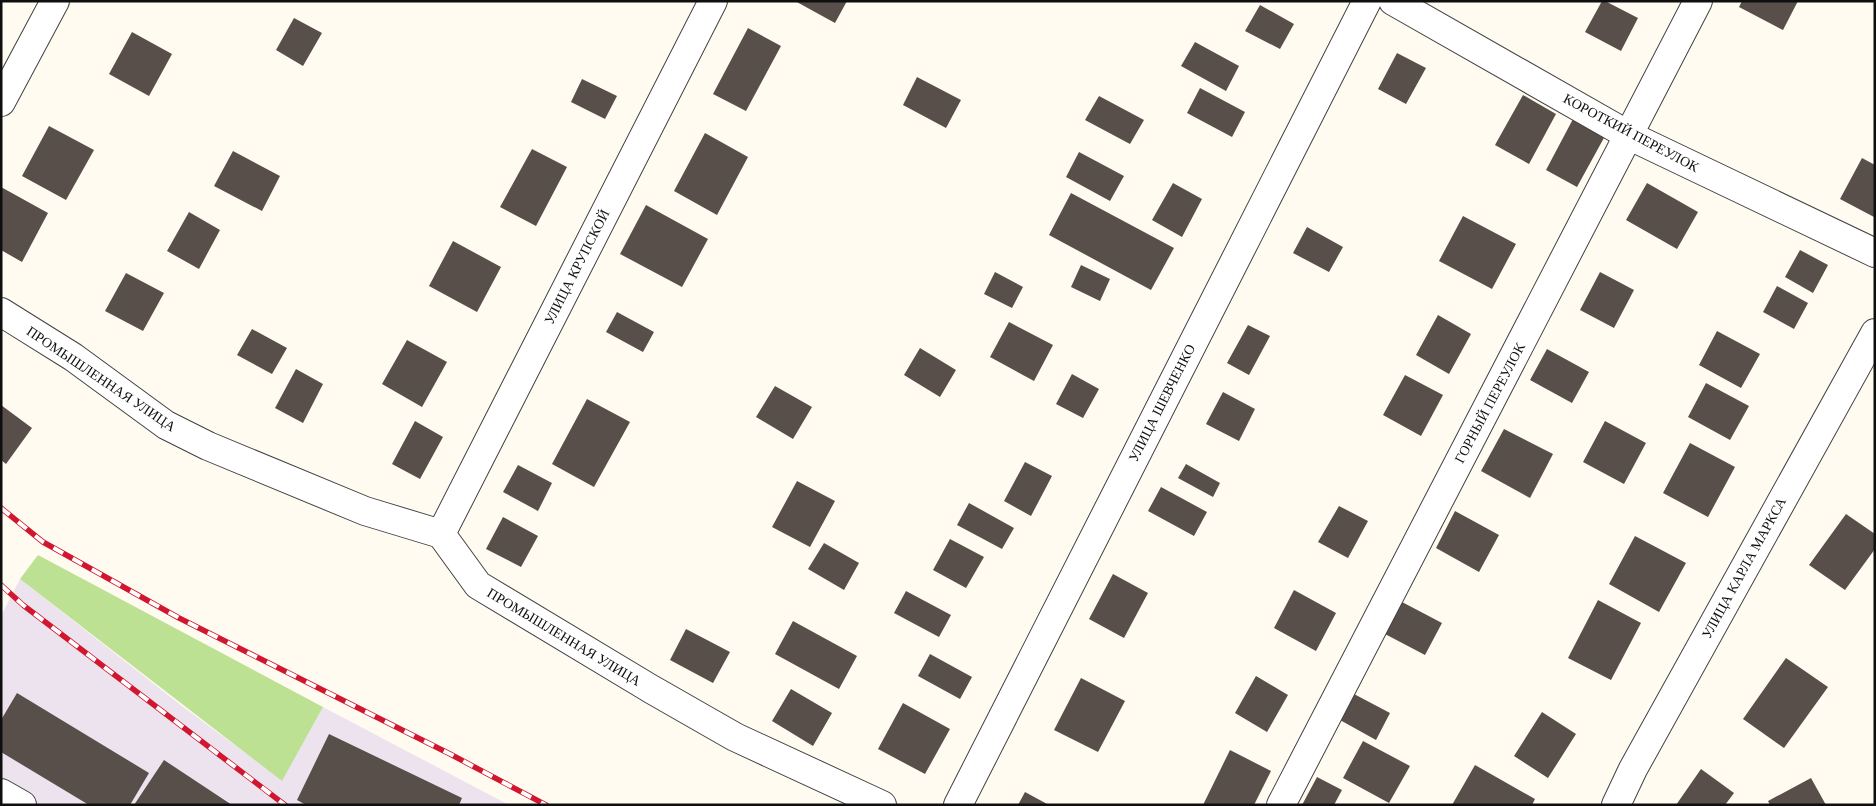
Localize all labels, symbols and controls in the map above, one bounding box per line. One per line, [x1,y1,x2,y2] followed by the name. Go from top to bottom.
[1561,90,1702,175] street label: КОРОТКИЙ ПЕРЕУЛОК
[541,207,613,327] street label: УЛИЦА КРУПСКОЙ
[24,323,179,435] street label: ПРОМЫШЛЕННАЯ УЛИЦА
[1451,339,1528,466] street label: ГОРНЫЙ ПЕРЕУЛОК
[1126,342,1198,464] street label: УЛИЦА ШЕВЧЕНКО
[1699,494,1790,641] street label: УЛИЦА КАРЛА МАРКСА
[485,585,644,689] street label: ПРОМЫШЛЕННАЯ УЛИЦА

